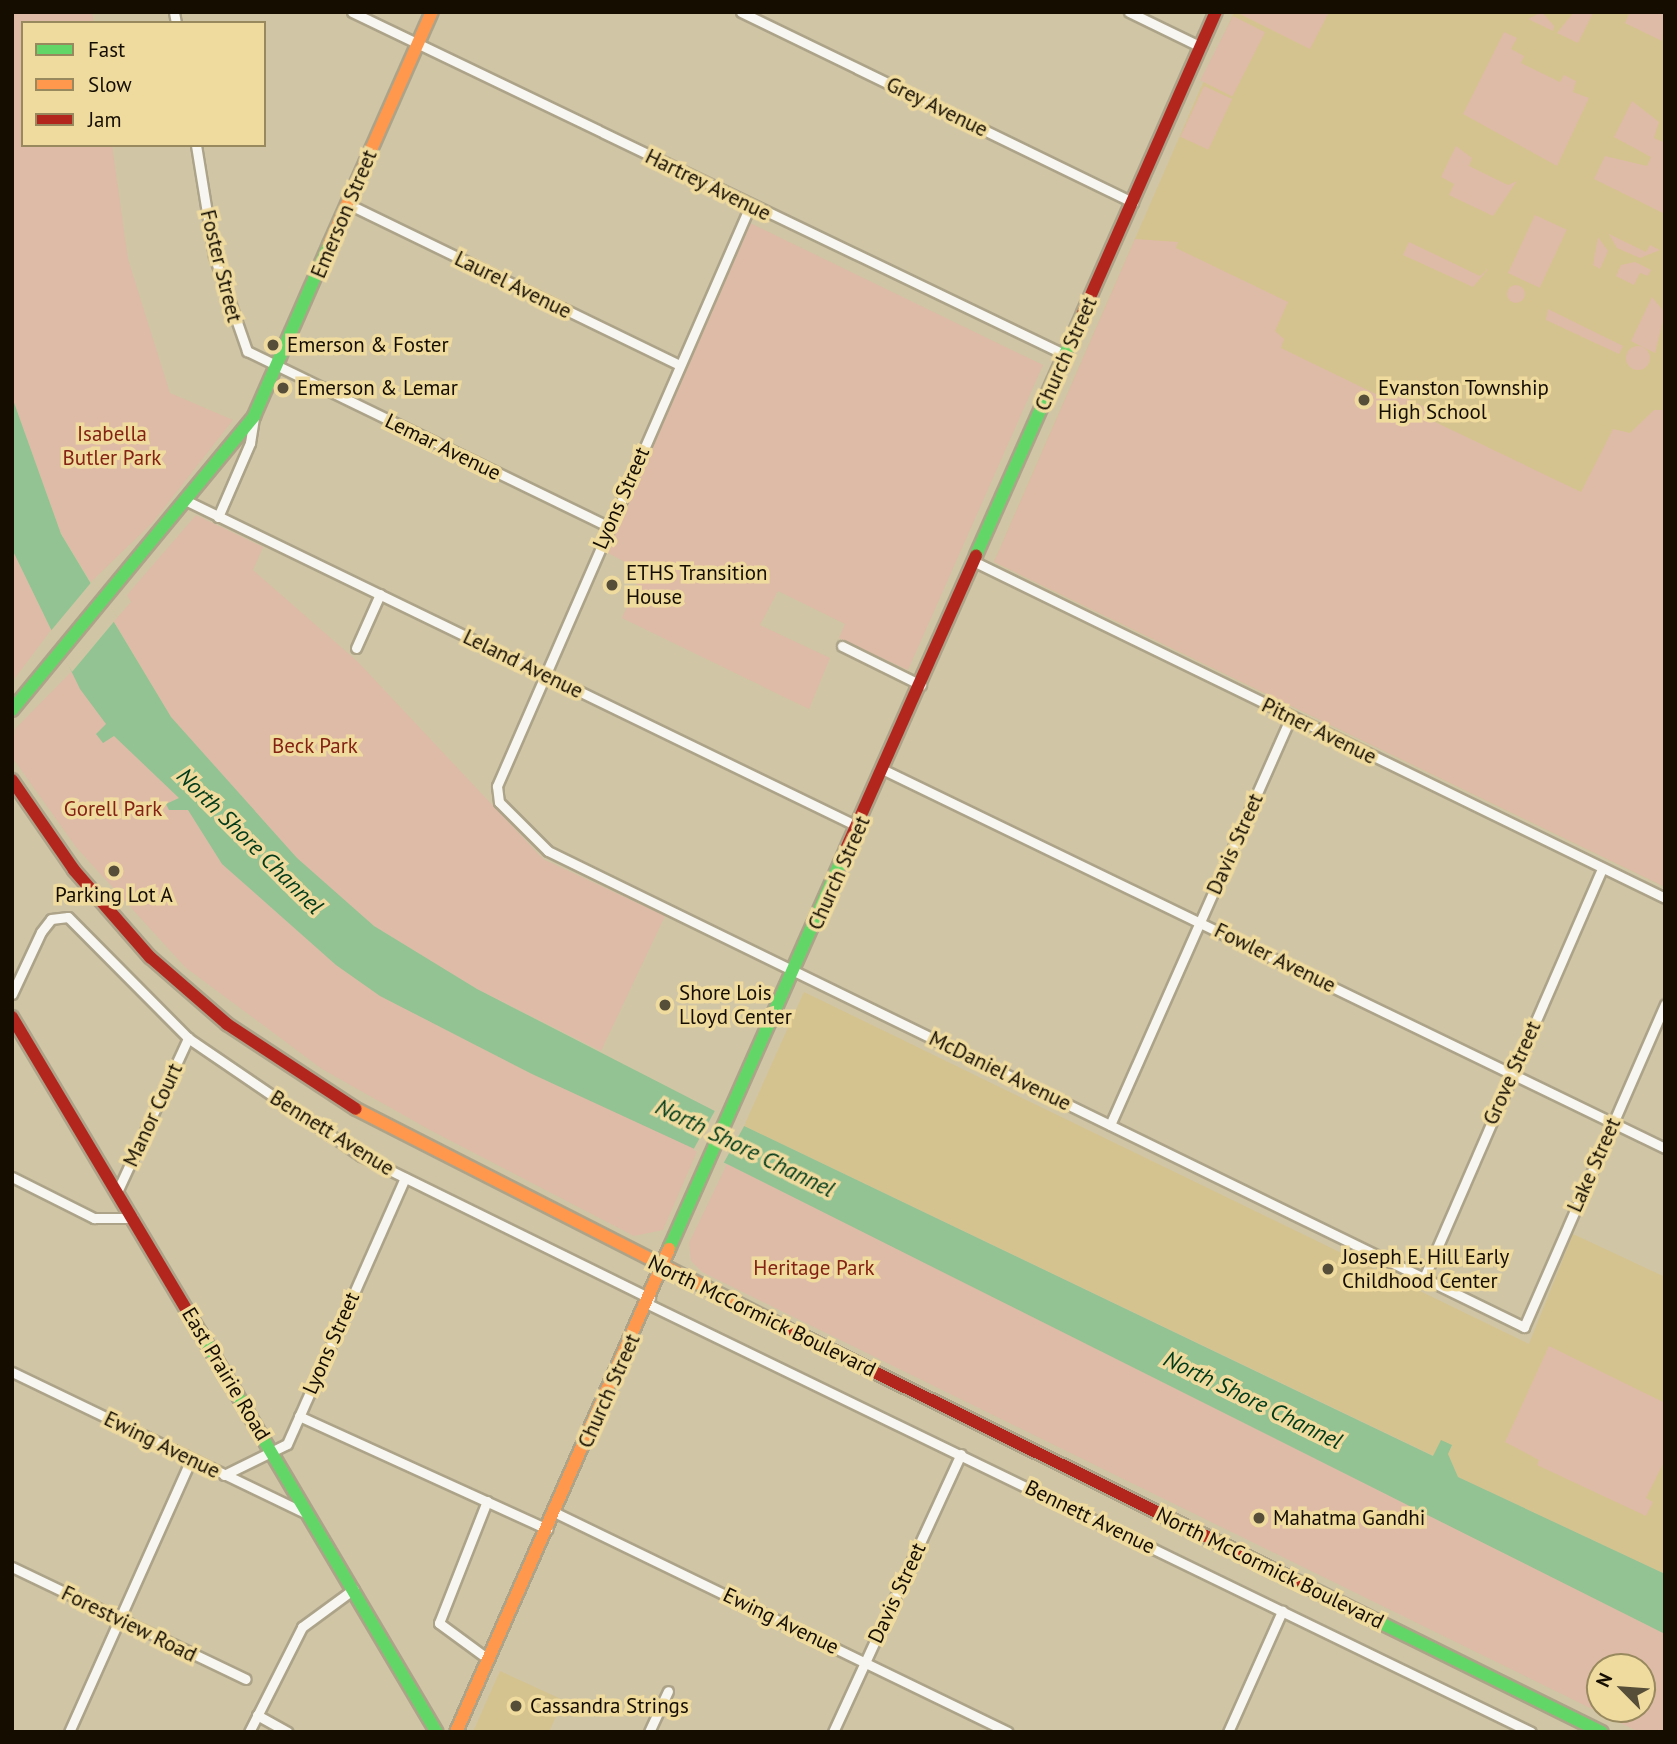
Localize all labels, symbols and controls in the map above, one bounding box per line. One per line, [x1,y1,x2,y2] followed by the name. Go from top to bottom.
[21,21,266,147] legend
[88,36,125,63] text: Fast
[88,71,132,98] text: Slow
[882,71,992,143] street label: Grey Avenue
[88,106,122,133] text: Jam
[641,143,775,227] street label: Hartrey Avenue
[306,146,382,282] street label: Emerson Street
[195,207,247,325] street label: Foster Street
[450,246,576,324] street label: Laurel Avenue
[1030,293,1102,415] street label: Church Street
[287,332,449,358] place label: Emerson & Foster
[265,337,281,353] marker: Emerson & Foster
[297,375,458,401] place label: Emerson & Lemar
[1378,375,1550,425] place label: Evanston Township High School
[275,380,291,396] marker: Emerson & Lemar
[1356,392,1372,408] marker: Evanston Township High School
[381,408,505,486] street label: Lemar Avenue
[63,421,161,471] park label: Isabella Butler Park
[587,443,655,553] street label: Lyons Street
[626,560,768,610] place label: ETHS Transition House
[604,577,620,593] marker: ETHS Transition House
[459,624,587,704] street label: Leland Avenue
[1257,692,1381,770] street label: Pitner Avenue
[272,733,358,759] park label: Beck Park
[171,762,329,920] water label: North Shore Channel
[1202,790,1268,898] street label: Davis Street
[64,796,162,822] park label: Gorell Park
[803,812,875,934] street label: Church Street
[106,863,122,879] marker: Parking Lot A
[55,882,173,908] place label: Parking Lot A
[1210,918,1340,998] street label: Fowler Avenue
[679,980,792,1030] place label: Shore Lois Lloyd Center
[657,997,673,1013] marker: Shore Lois Lloyd Center
[1478,1017,1546,1129] street label: Grove Street
[925,1026,1075,1116] street label: McDaniel Avenue
[118,1059,188,1171] street label: Manor Court
[265,1085,399,1181] street label: Bennett Avenue
[651,1093,839,1203] water label: North Shore Channel
[1562,1114,1626,1216] street label: Lake Street
[1342,1244,1511,1294] place label: Joseph E. Hill Early Childhood Center
[644,1250,880,1382] street label: North McCormick Boulevard
[753,1255,875,1281] park label: Heritage Park
[1320,1261,1336,1277] marker: Joseph E. Hill Early Childhood Center
[297,1288,365,1398] street label: Lyons Street
[176,1303,276,1445] street label: East Prairie Road
[573,1330,645,1452] street label: Church Street
[1159,1345,1347,1455] water label: North Shore Channel
[100,1406,224,1484] street label: Ewing Avenue
[1021,1475,1159,1559] street label: Bennett Avenue
[1152,1502,1388,1634] street label: North McCormick Boulevard
[1273,1505,1425,1531] place label: Mahatma Gandhi
[1251,1510,1267,1526] marker: Mahatma Gandhi
[863,1539,931,1647] street label: Davis Street
[57,1580,201,1668] street label: Forestview Road
[719,1582,843,1660] street label: Ewing Avenue
[1586,1653,1656,1723] north arrow
[1590,1669,1617,1691] text: N
[530,1693,689,1719] place label: Cassandra Strings
[508,1698,524,1714] marker: Cassandra Strings

